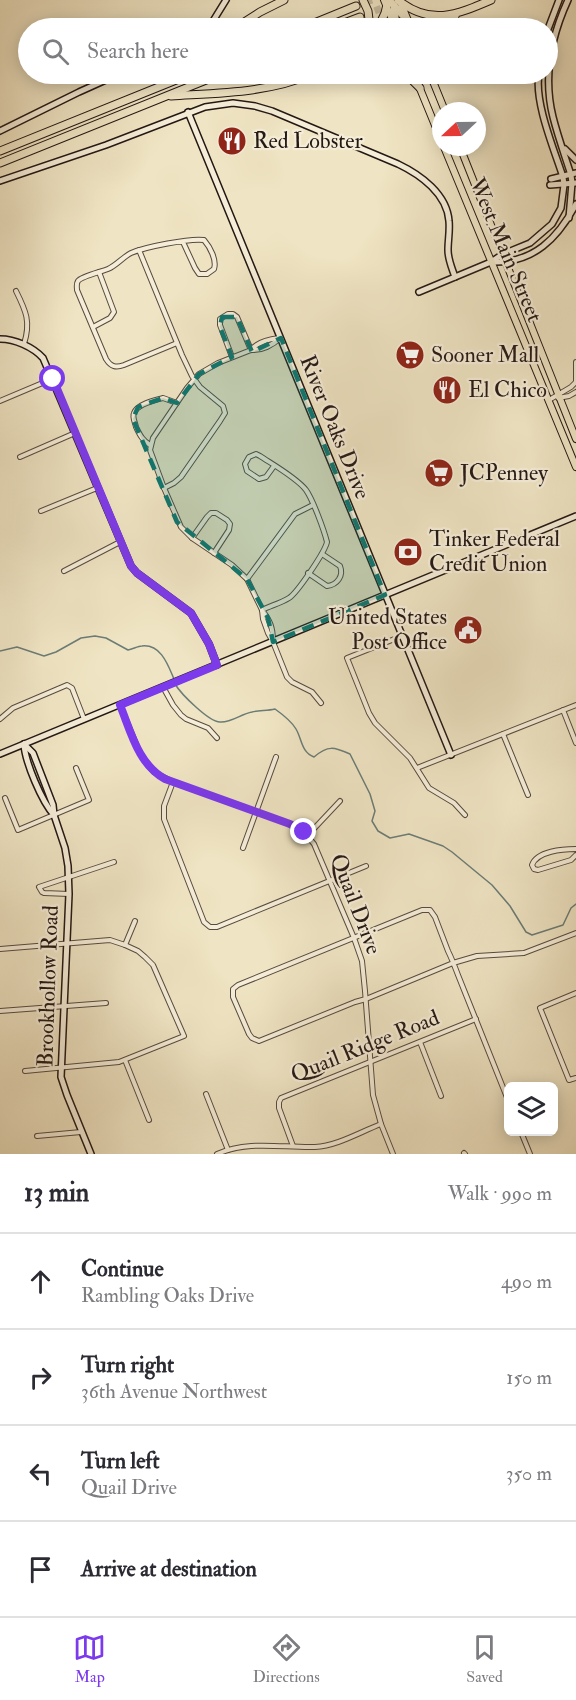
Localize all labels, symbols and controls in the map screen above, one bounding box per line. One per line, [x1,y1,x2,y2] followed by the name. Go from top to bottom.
[18,18,558,84] search box
[39,35,72,68] icon: search
[87,37,189,65] text: Search here
[432,102,486,156] north arrow
[216,125,248,157] restaurant icon: Red Lobster
[253,127,364,155] place label: Red Lobster
[463,173,549,326] street label: West Main Street
[394,339,426,371] supermarket icon: Sooner Mall
[431,341,540,369] place label: Sooner Mall
[293,351,377,503] street label: River Oaks Drive
[39,365,65,391] route start
[431,374,463,406] restaurant icon: El Chico
[468,376,547,404] place label: El Chico
[423,457,455,489] supermarket icon: JCPenney
[459,459,548,487] place label: JCPenney
[429,525,560,578] place label: Tinker Federal Credit Union
[392,536,424,568] bank icon: Tinker Federal Credit Union
[328,603,447,656] place label: United States Post Office
[452,614,484,646] public building icon: United States Post Office
[290,818,316,844] route end
[324,850,388,958] street label: Quail Drive
[31,904,65,1067] street label: Brookhollow Road
[286,1003,444,1089] street label: Quail Ridge Road
[504,1082,558,1136] map controls
[504,1082,558,1136] button: layers
[24,1177,89,1209] text: 13 min
[448,1181,552,1206] text: Walk · 990 m
[81,1255,164,1283] text: Continue
[24,1265,57,1298] icon: ahead
[501,1269,552,1294] text: 490 m
[81,1283,254,1308] text: Rambling Oaks Drive
[81,1351,174,1379] text: Turn right
[24,1361,57,1394] icon: right
[506,1365,552,1390] text: 150 m
[81,1379,267,1404] text: 36th Avenue Northwest
[81,1447,160,1475] text: Turn left
[24,1457,57,1490] icon: left
[506,1461,552,1486] text: 350 m
[81,1475,177,1500] text: Quail Drive
[24,1553,57,1586] icon: arrive
[81,1555,257,1583] text: Arrive at destination
[73,1631,106,1687] tab: Map
[253,1631,320,1687] tab: Directions
[466,1631,503,1687] tab: Saved

